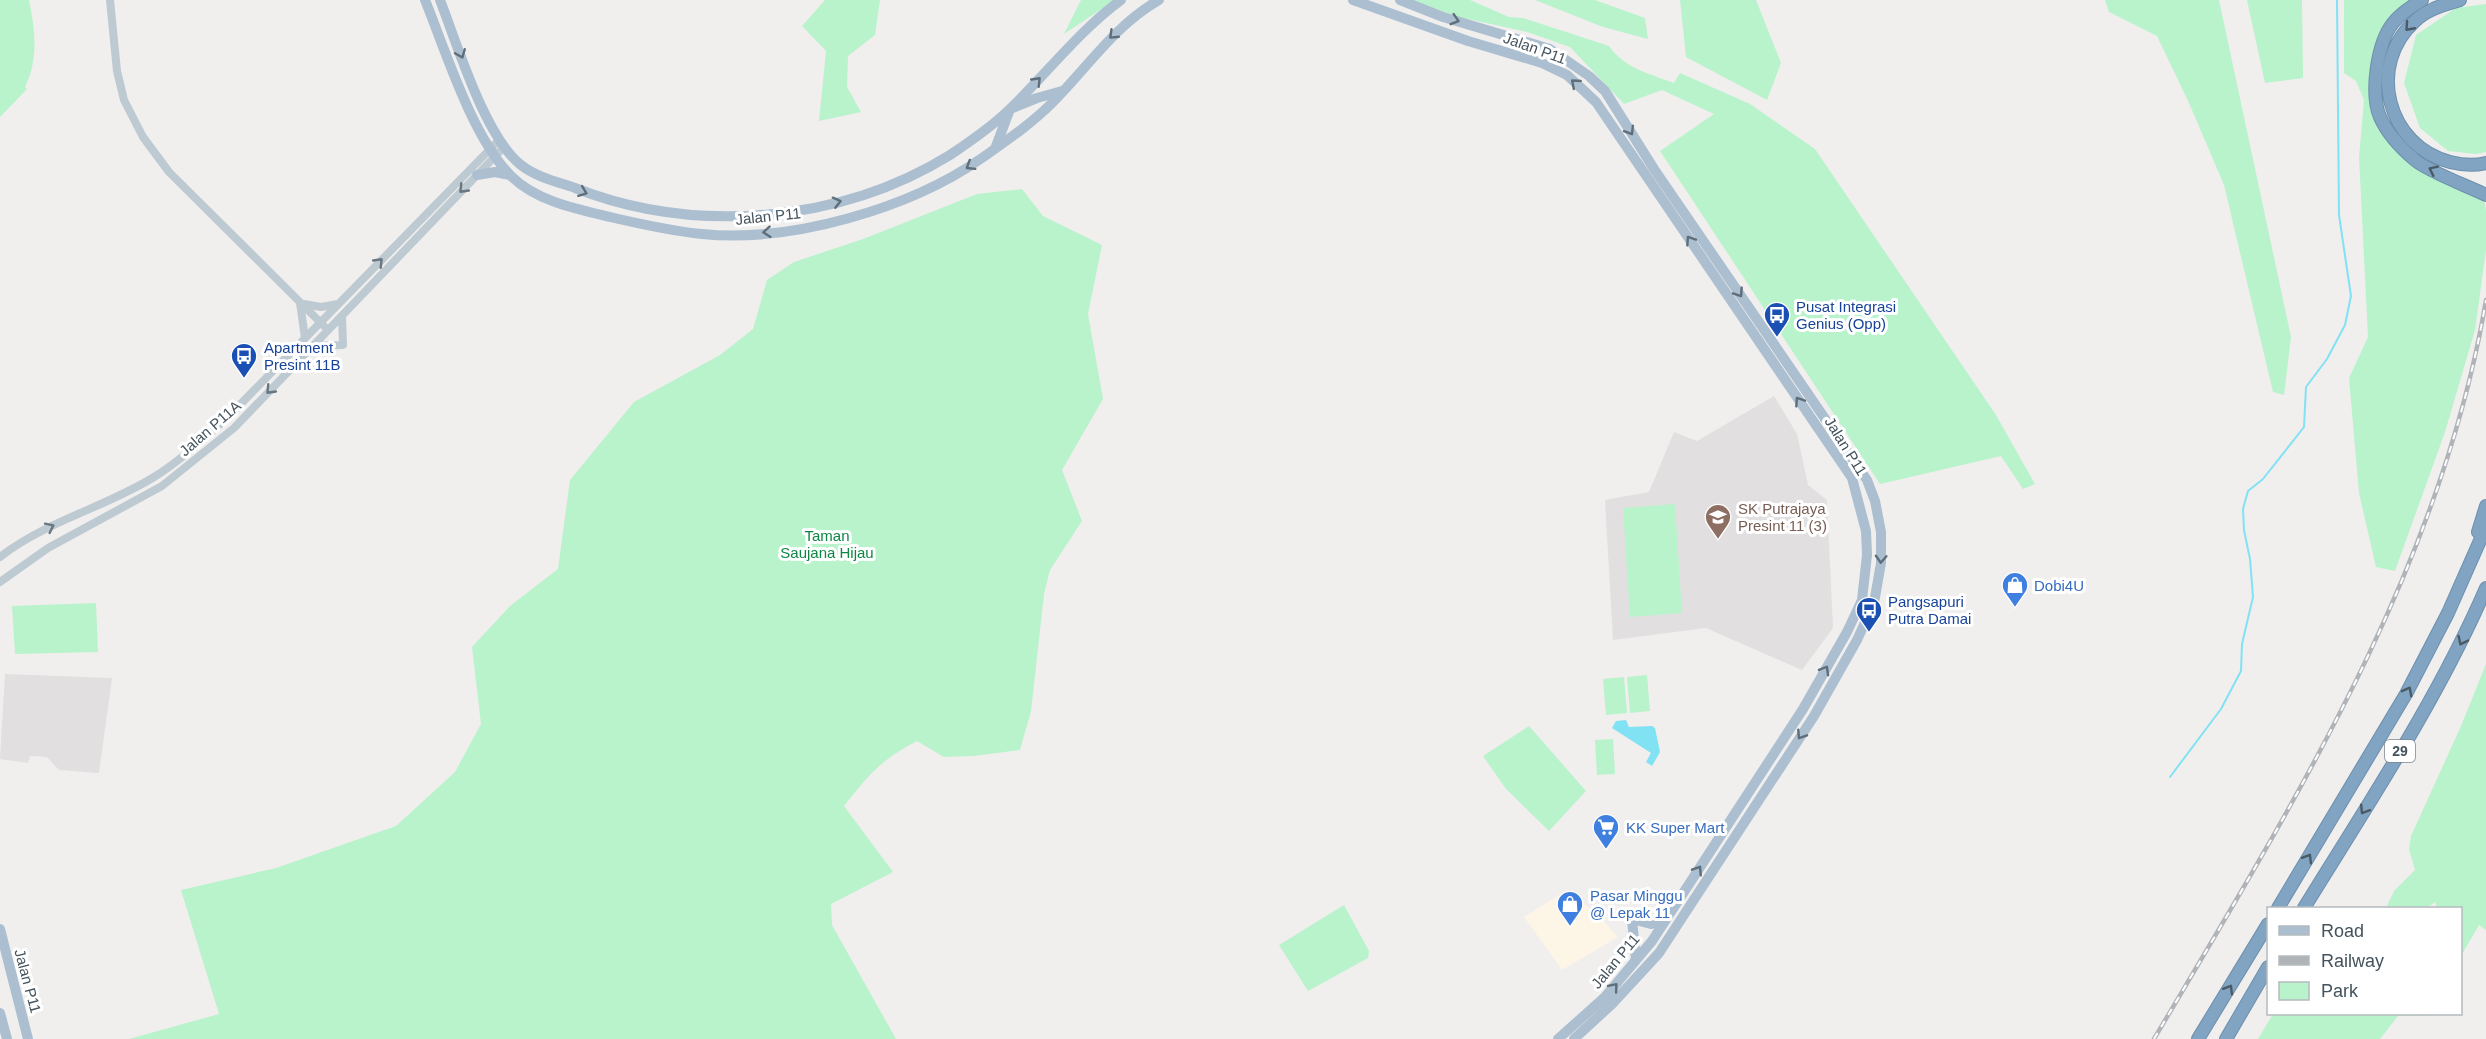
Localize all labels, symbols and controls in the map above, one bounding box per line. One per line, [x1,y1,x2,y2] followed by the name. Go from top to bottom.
[1449,13,1460,25] one-way arrow
[2405,20,2416,31] one-way arrow
[1109,27,1120,38] one-way arrow
[1501,29,1569,67] street label: Jalan P11
[454,48,466,59] one-way arrow
[1030,78,1041,88] one-way arrow
[1572,79,1582,90] one-way arrow
[1622,125,1634,135] one-way arrow
[966,159,977,170] one-way arrow
[2429,165,2440,177] one-way arrow
[459,183,470,193] one-way arrow
[577,184,588,197] one-way arrow
[832,196,842,209] one-way arrow
[734,204,802,228] street label: Jalan P11
[762,225,771,238] one-way arrow
[1686,236,1697,247] one-way arrow
[372,258,383,269] one-way arrow
[1732,286,1743,297] one-way arrow
[1796,298,1896,332] place label: Pusat Integrasi Genius (Opp)
[1762,300,1792,338] bus stop icon: Pusat Integrasi Genius (Opp)
[264,339,340,373] place label: Apartment Presint 11B
[229,341,259,379] bus stop icon: Apartment Presint 11B
[266,384,277,394] one-way arrow
[176,397,244,459] street label: Jalan P11A
[1795,397,1806,408] one-way arrow
[1821,414,1871,478] street label: Jalan P11
[1738,500,1827,534] place label: SK Putrajaya Presint 11 (3)
[1703,502,1733,540] school or university icon: SK Putrajaya Presint 11 (3)
[44,523,55,535] one-way arrow
[780,527,874,561] park label: Taman Saujana Hijau
[1874,555,1887,564] one-way arrow
[2000,570,2030,608] shop icon: Dobi4U
[2034,577,2084,594] place label: Dobi4U
[1888,593,1971,627] place label: Pangsapuri Putra Damai
[1854,595,1884,633] bus stop icon: Pangsapuri Putra Damai
[2457,635,2469,646] one-way arrow
[1818,666,1830,676] one-way arrow
[2401,686,2412,697] one-way arrow
[1797,729,1809,739] one-way arrow
[2385,740,2415,762] road number: 29
[2360,804,2372,814] one-way arrow
[1591,812,1621,850] supermarket icon: KK Super Mart
[1626,819,1725,836] place label: KK Super Mart
[2301,854,2312,864] one-way arrow
[1691,866,1702,877] one-way arrow
[1590,887,1683,921] place label: Pasar Minggu @ Lepak 11
[1555,889,1585,927] shop icon: Pasar Minggu @ Lepak 11
[2267,907,2462,1015] legend
[2321,921,2364,941] text: Road
[1587,930,1643,992] street label: Jalan P11
[11,947,45,1015] street label: Jalan P11
[2321,951,2384,971] text: Railway
[2321,981,2359,1001] text: Park
[1606,983,1617,994] one-way arrow
[2221,985,2233,995] one-way arrow

